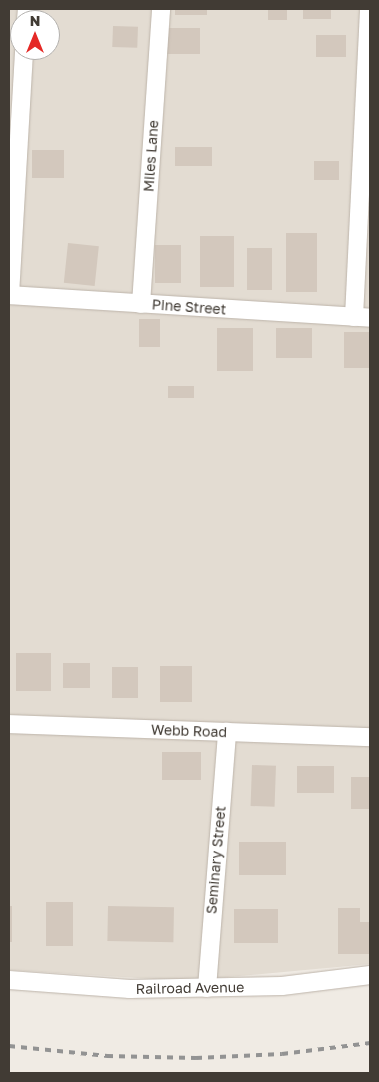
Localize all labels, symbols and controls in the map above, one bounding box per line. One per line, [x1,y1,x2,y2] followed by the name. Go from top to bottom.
[10,10,60,60] north arrow
[30,12,40,29] text: N
[140,120,162,192] street label: Miles Lane
[151,296,227,318] street label: Pine Street
[151,721,227,741] street label: Webb Road
[203,805,229,915] street label: Seminary Street
[136,979,244,997] street label: Railroad Avenue

